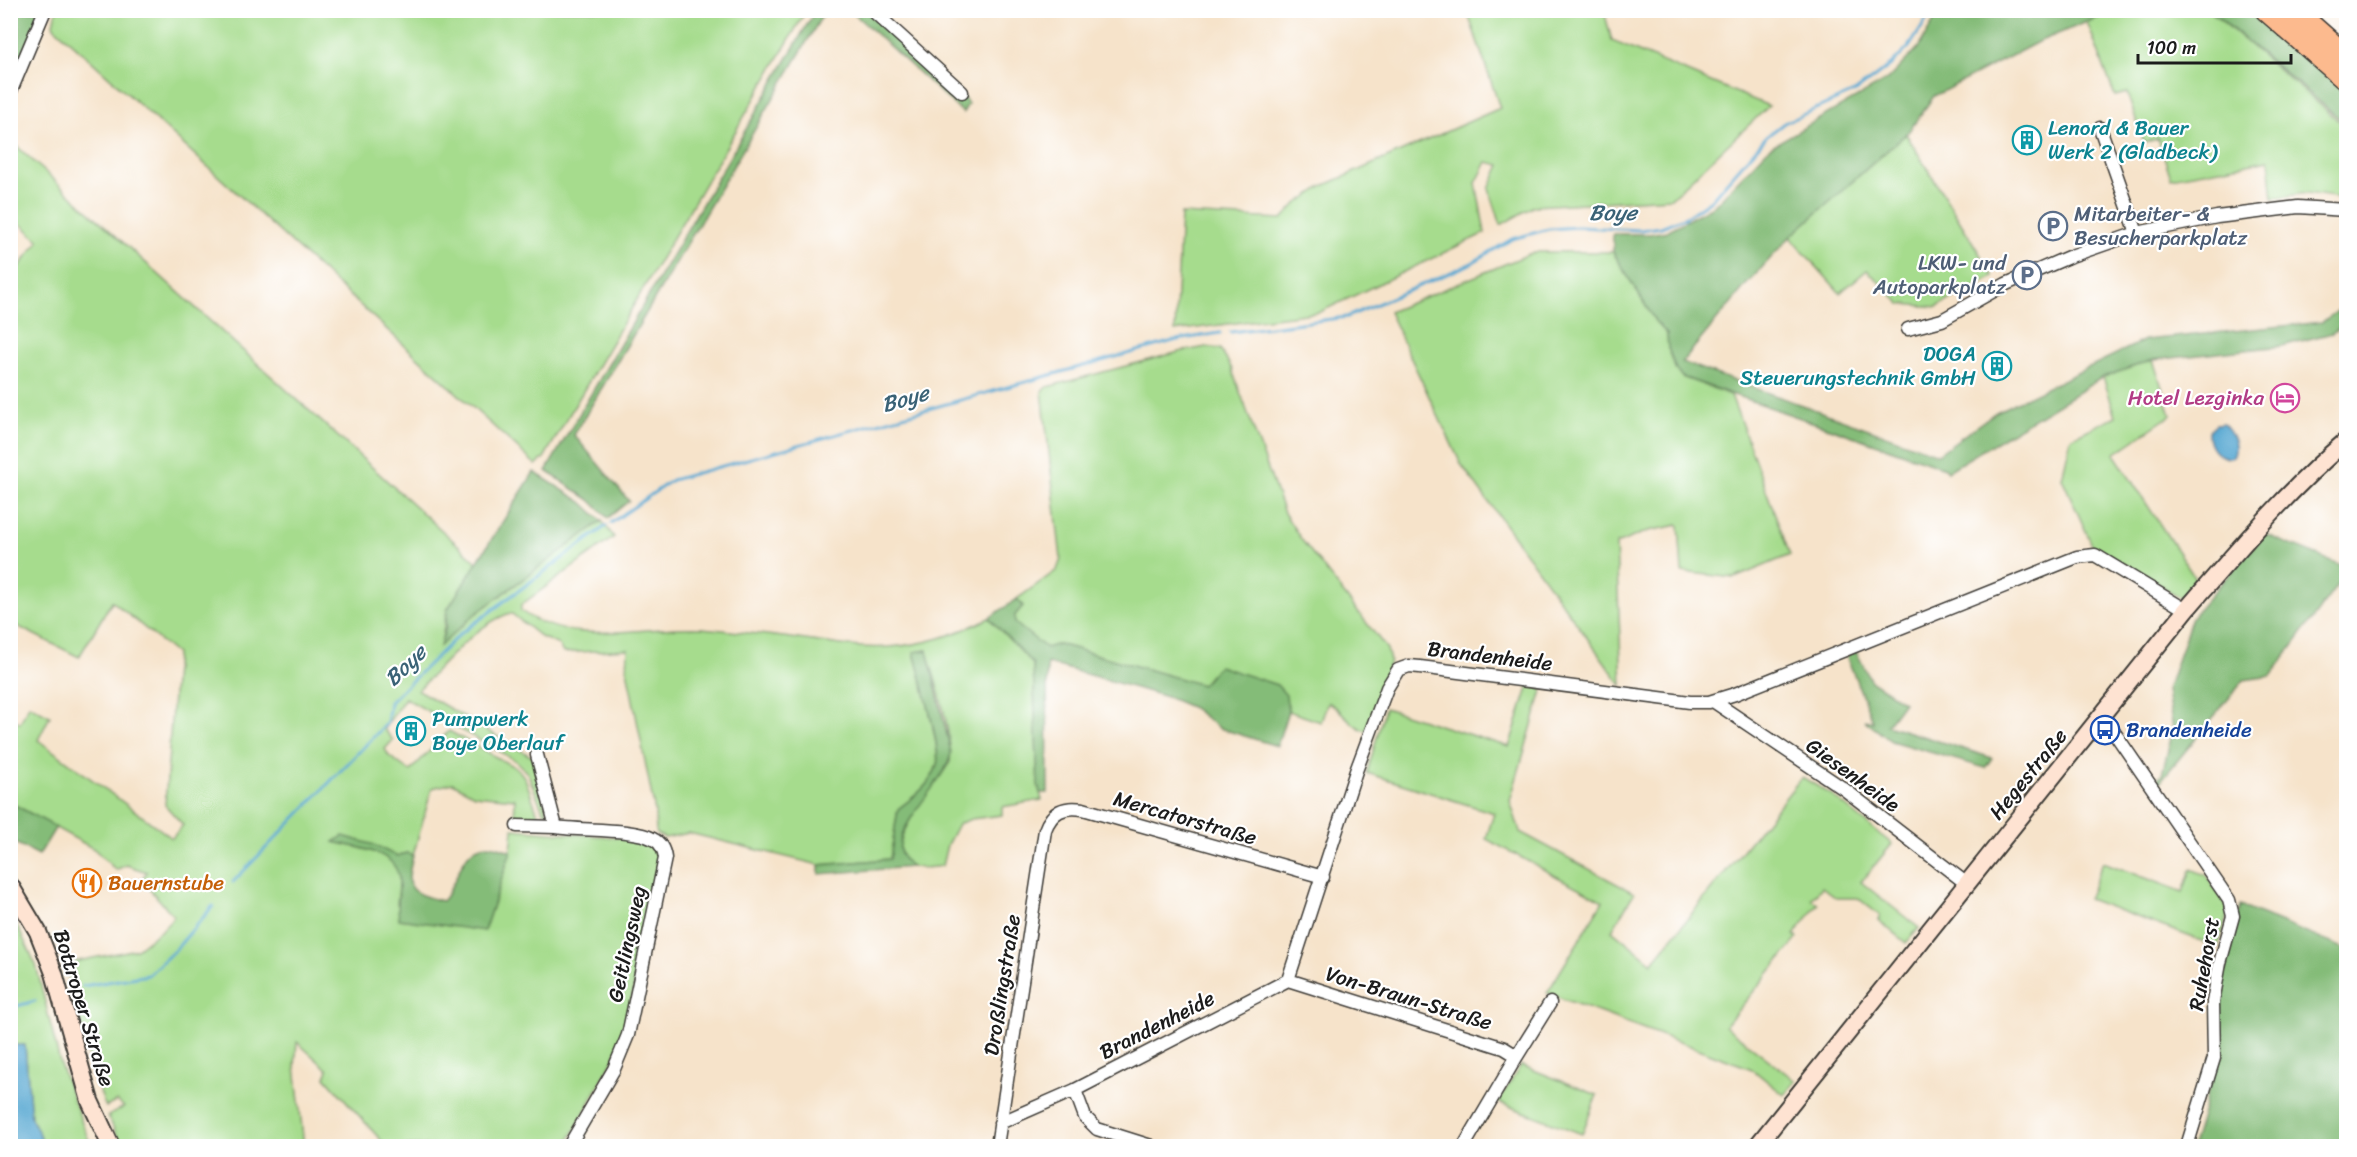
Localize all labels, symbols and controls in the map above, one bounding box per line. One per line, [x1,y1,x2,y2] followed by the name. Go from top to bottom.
[2138,27,2291,65] scale bar
[2147,32,2196,64] text: 100 m
[2048,109,2219,171] place label: Lenord & Bauer Werk 2 (Gladbeck)
[2011,124,2043,156] building icon: Lenord & Bauer Werk 2 (Gladbeck)
[1589,193,1640,232] water label: Boye
[2074,195,2248,257] place label: Mitarbeiter- & Besucherparkplatz
[2037,210,2069,242] parking icon: Mitarbeiter- & Besucherparkplatz
[1872,244,2008,306] place label: LKW- und Autoparkplatz
[2011,259,2043,291] parking icon: LKW- und Autoparkplatz
[1740,335,1976,397] place label: DOGA Steuerungstechnik GmbH
[1981,350,2013,382] building icon: DOGA Steuerungstechnik GmbH
[877,372,936,424] water label: Boye
[2128,379,2264,417] place label: Hotel Lezginka
[2269,382,2301,414] hotel icon: Hotel Lezginka
[1425,629,1555,683] street label: Brandenheide
[375,633,438,696] water label: Boye
[432,700,566,762] place label: Pumpwerk Boye Oberlauf
[2126,711,2252,749] place label: Brandenheide
[2089,714,2121,746] bus stop icon: Brandenheide
[395,715,427,747] building icon: Pumpwerk Boye Oberlauf
[1979,719,2077,829] street label: Hegestraße
[1798,727,1908,823] street label: Giesenheide
[1109,779,1261,857] street label: Mercatorstraße
[108,864,224,902] place label: Bauernstube
[71,867,103,899] restaurant icon: Bauernstube
[596,882,658,1006] street label: Geitlingsweg
[972,911,1032,1058] street label: Droßlingstraße
[2177,914,2231,1014] street label: Ruhehorst
[42,925,126,1092] street label: Bottroper Straße
[1321,955,1497,1041] street label: Von-Braun-Straße
[1092,979,1222,1070] street label: Brandenheide

